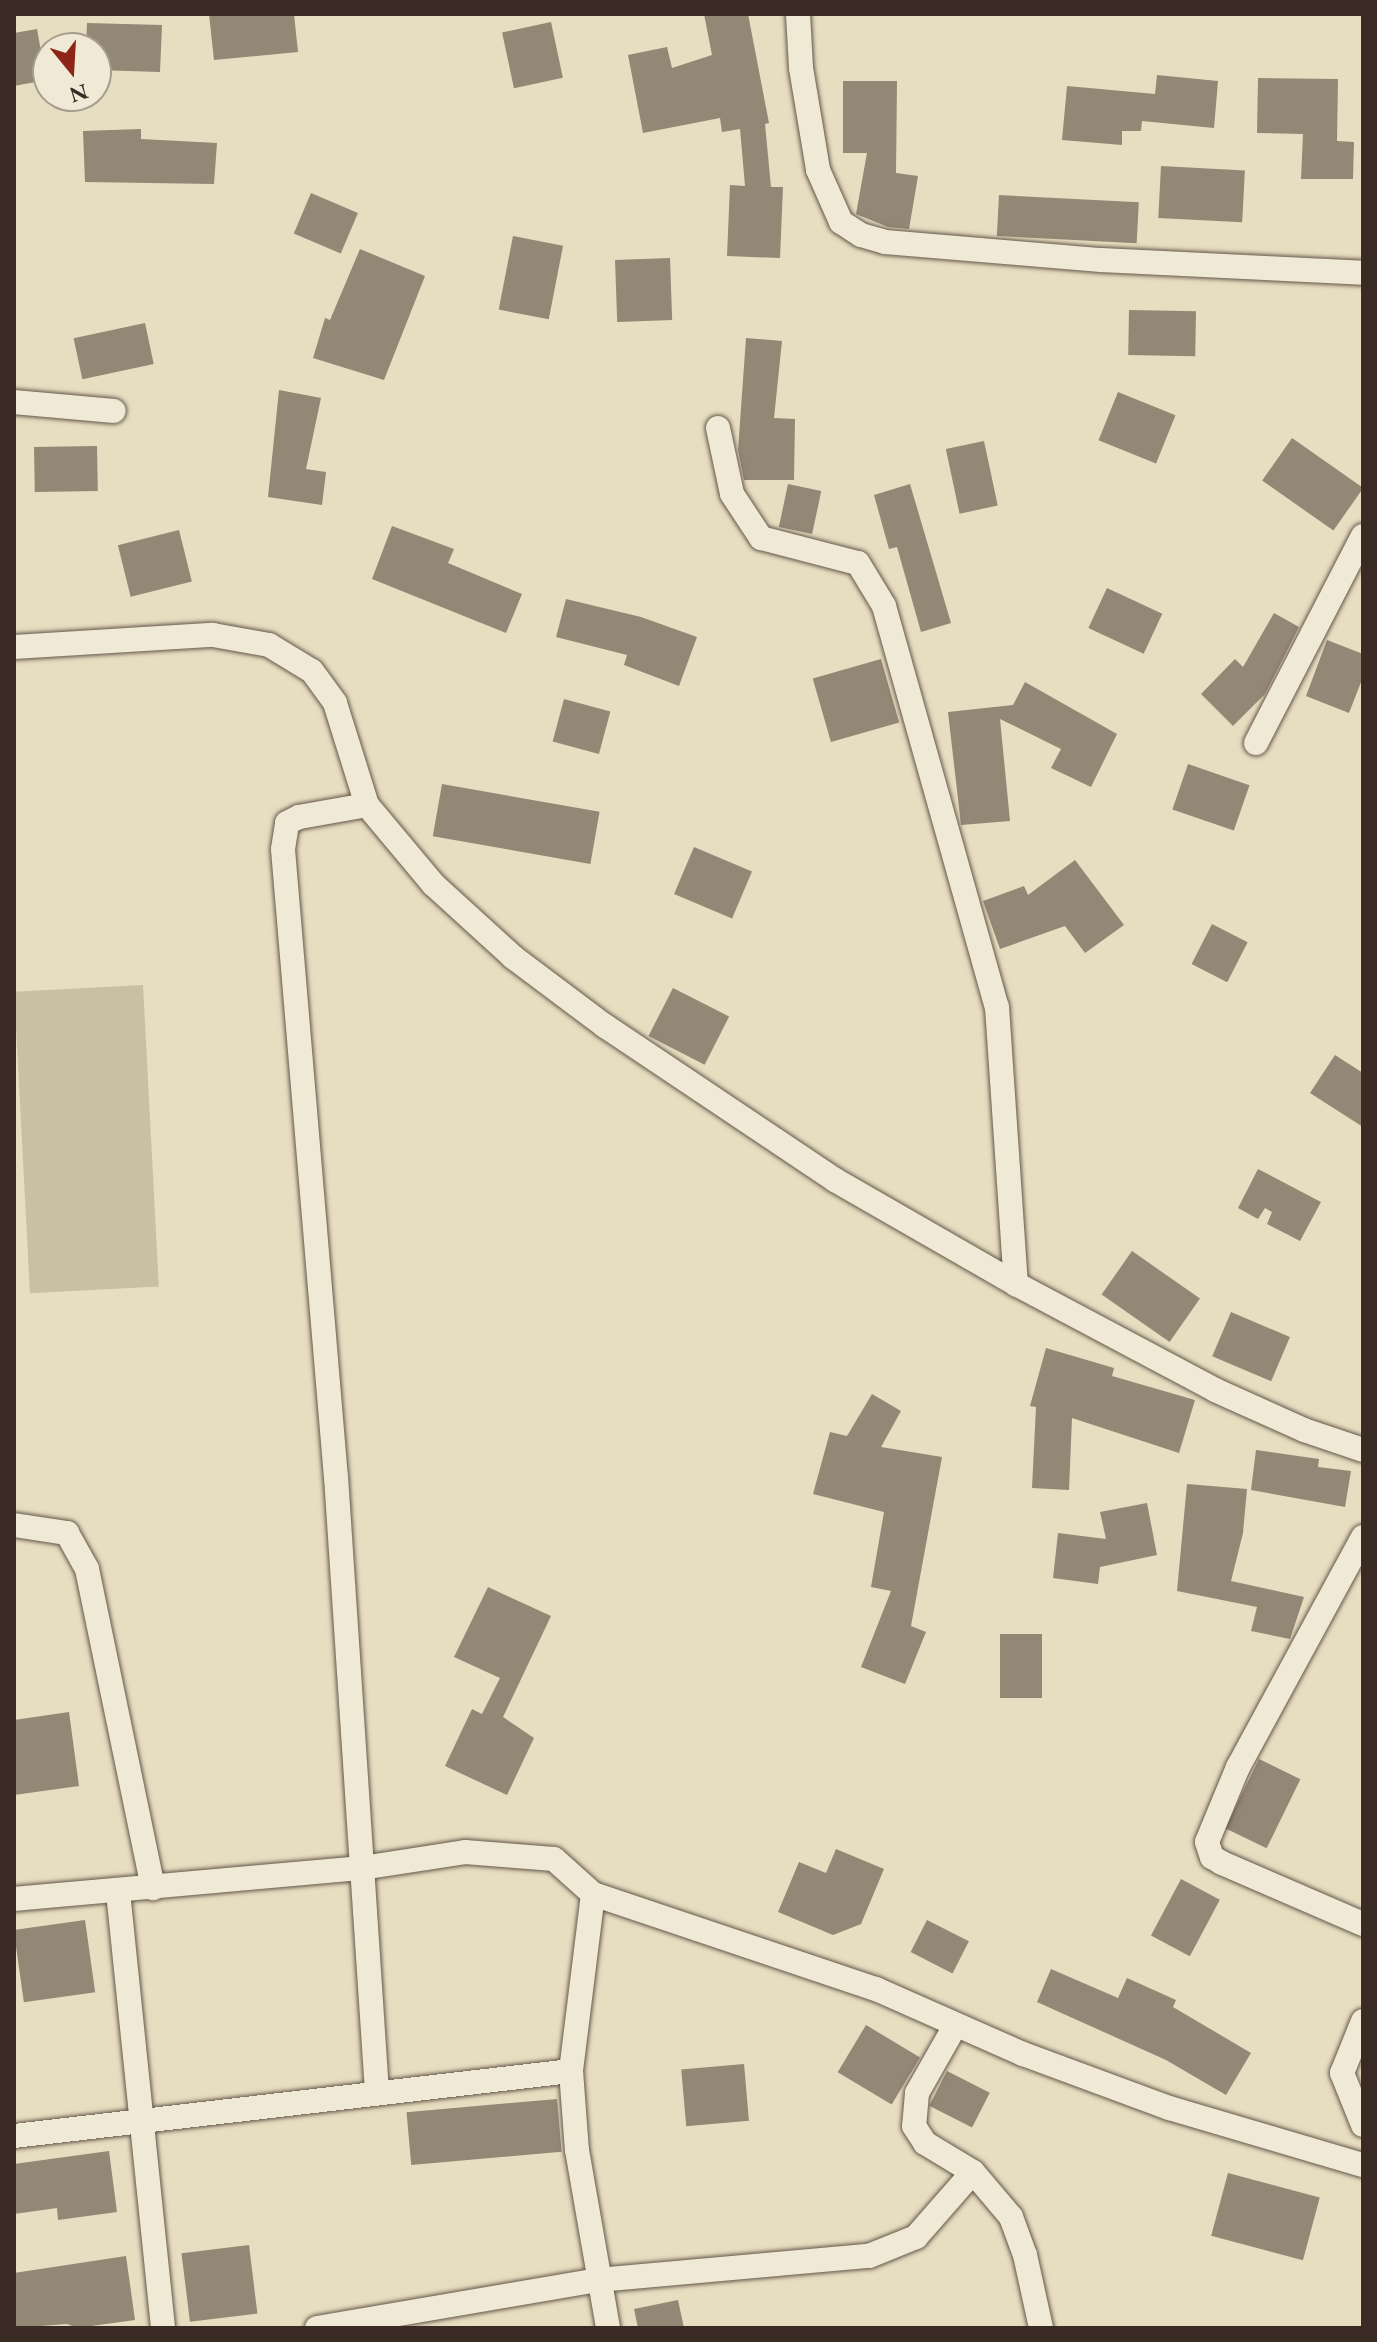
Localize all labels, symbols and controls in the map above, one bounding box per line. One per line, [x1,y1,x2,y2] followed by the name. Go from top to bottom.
[32,32,112,112] north arrow
[66,77,92,110] text: N

